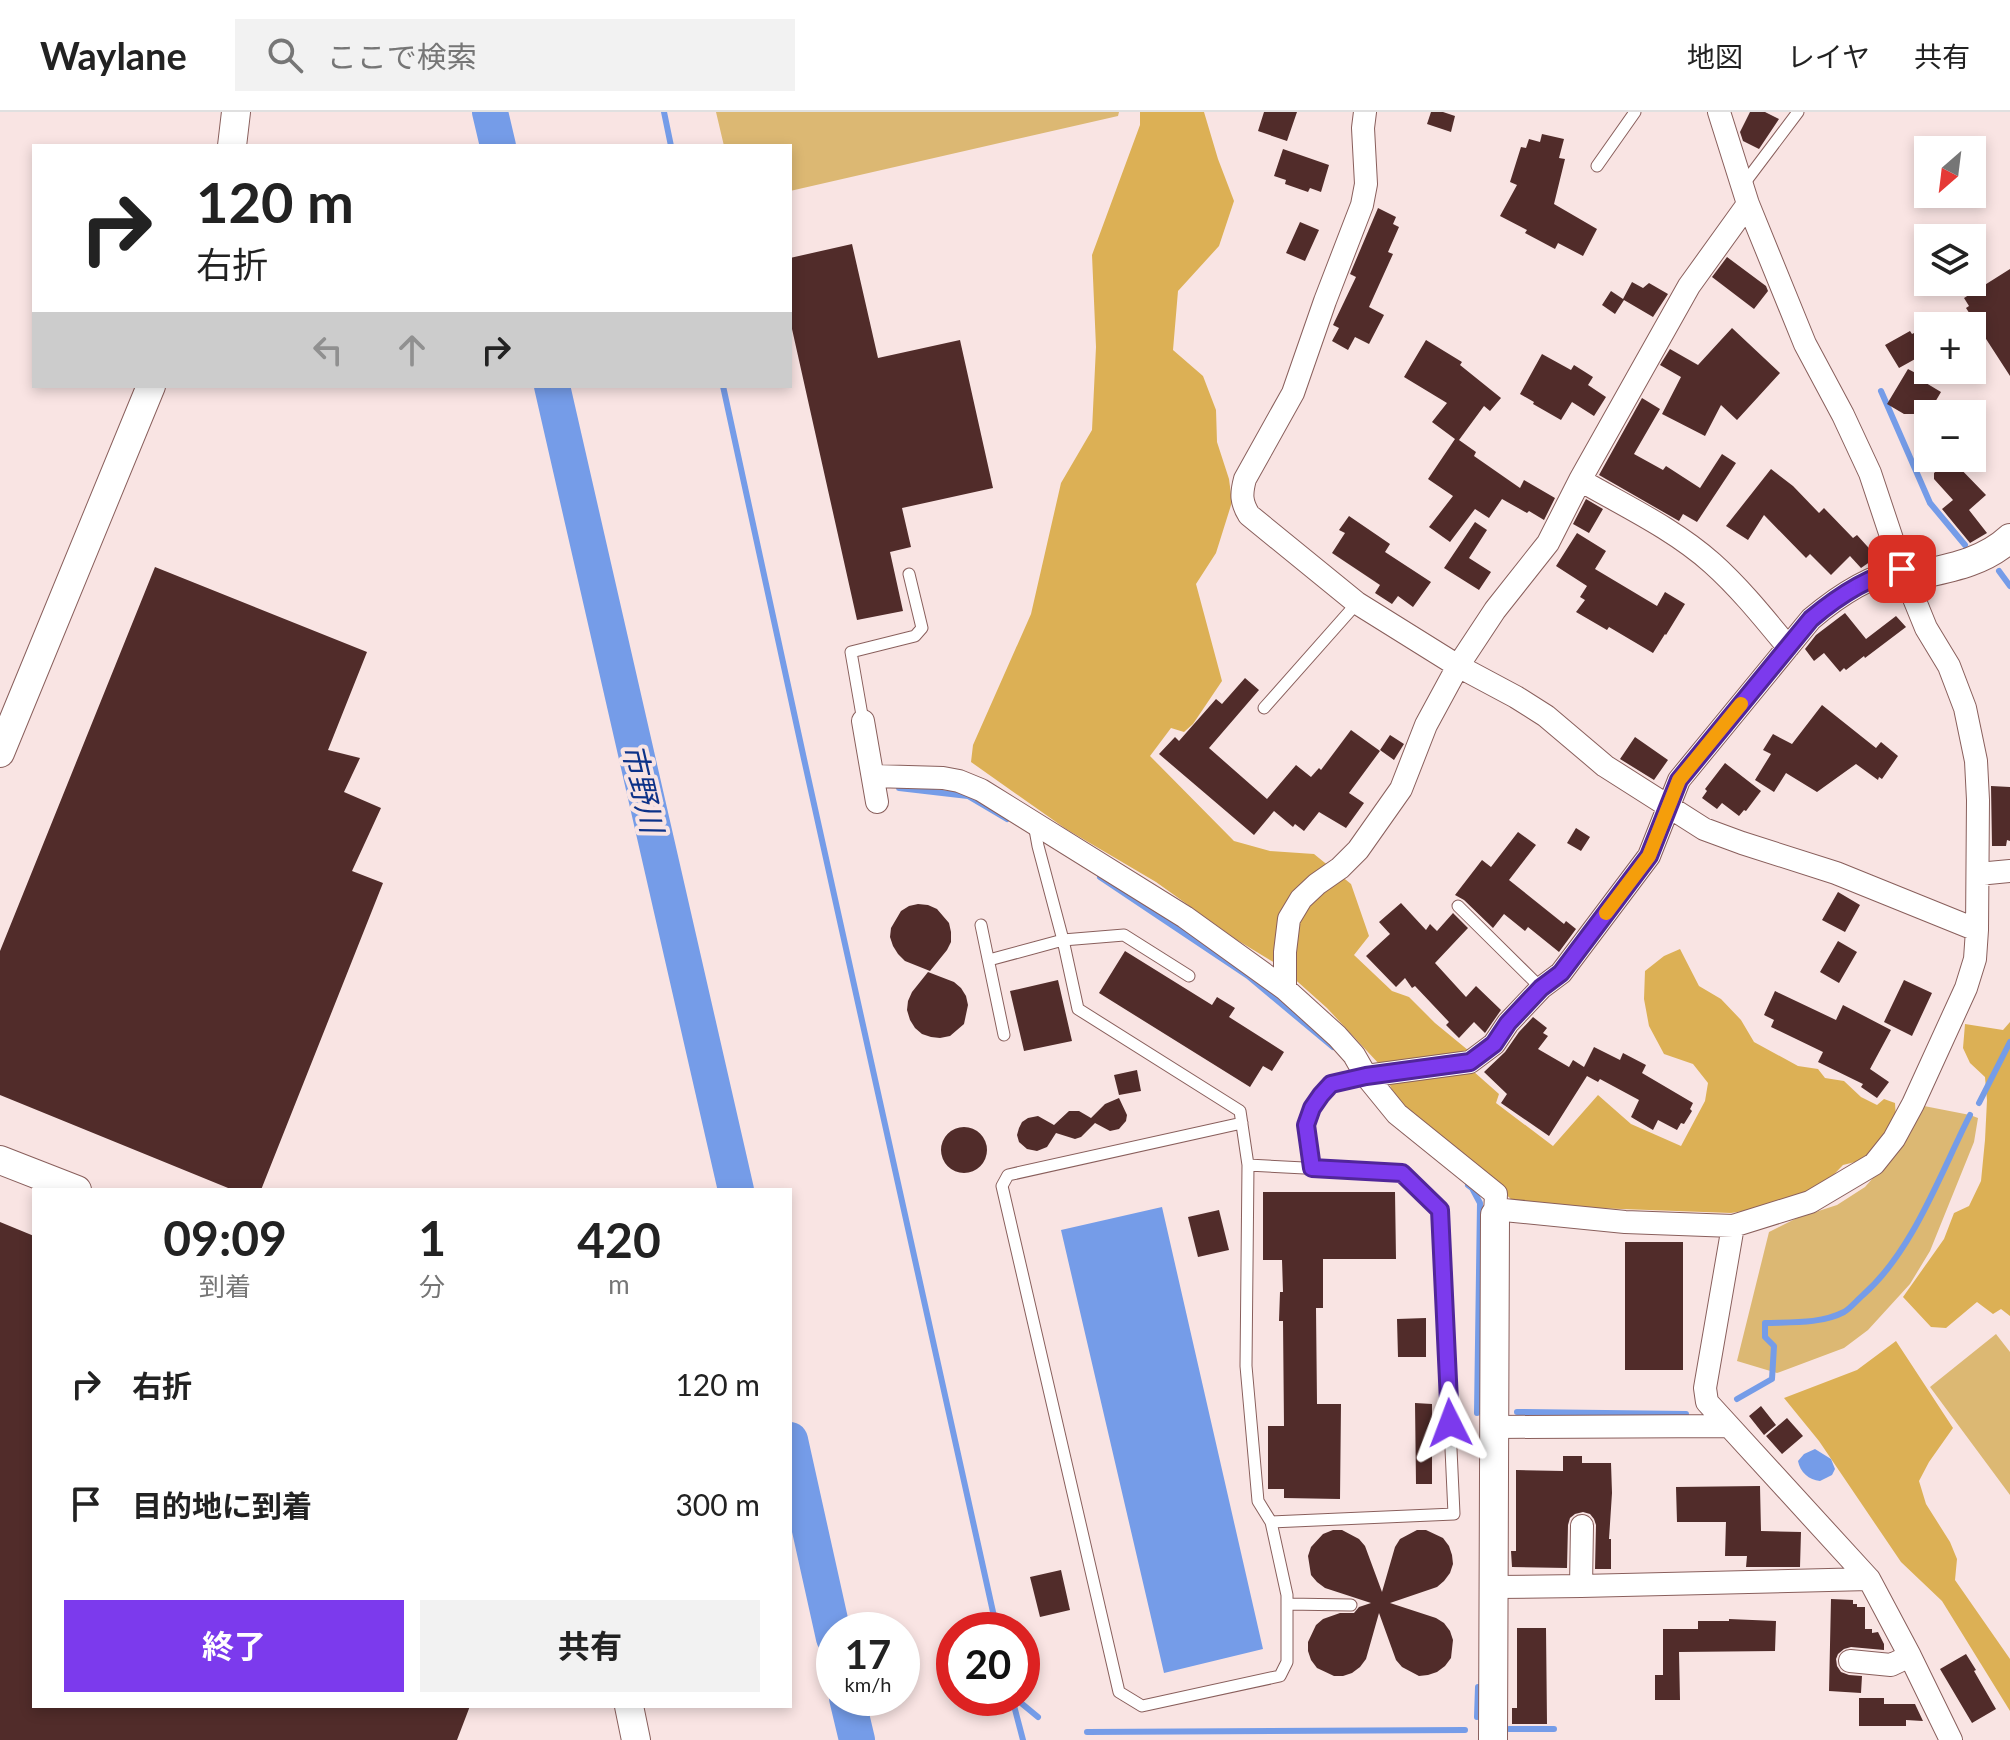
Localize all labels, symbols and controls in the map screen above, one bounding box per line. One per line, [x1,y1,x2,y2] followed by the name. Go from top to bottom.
[235,19,795,91] search box
[40,32,187,78] text: Waylane
[263,33,307,77] icon: search
[327,38,477,74] text: ここで検索
[1687,39,1743,73] text: 地図
[1787,39,1870,73] text: レイヤ
[1914,39,1970,73] text: 共有
[1914,136,1986,208] north arrow
[1914,136,1986,472] map controls
[196,168,354,235] text: 120 m
[64,176,168,280] icon: right
[1914,224,1986,296] button: layers
[196,242,268,286] text: 右折
[1914,312,1986,384] button: +
[306,328,350,372] icon: left
[390,328,434,372] icon: ahead
[474,328,518,372] icon: right
[1914,400,1986,472] button: −
[1868,535,1936,603] pin
[1880,547,1924,591] icon: arrive
[616,740,672,839] water label: 市野川
[163,1209,287,1266] text: 09:09
[418,1209,446,1266] text: 1
[577,1211,661,1268] text: 420
[608,1268,630,1300] text: m
[199,1270,251,1302] text: 到着
[419,1270,445,1302] text: 分
[64,1362,108,1406] icon: right
[675,1366,760,1402] text: 120 m
[132,1367,192,1403] text: 右折
[1408,1381,1492,1465] position arrow
[64,1482,108,1526] icon: arrive
[675,1486,760,1522] text: 300 m
[132,1487,312,1523] text: 目的地に到着
[64,1600,404,1692] button: 終了
[420,1600,760,1692] button: 共有
[936,1612,1040,1716] speed limit sign: 20
[845,1630,891,1678] text: 17
[845,1672,891,1696] text: km/h

